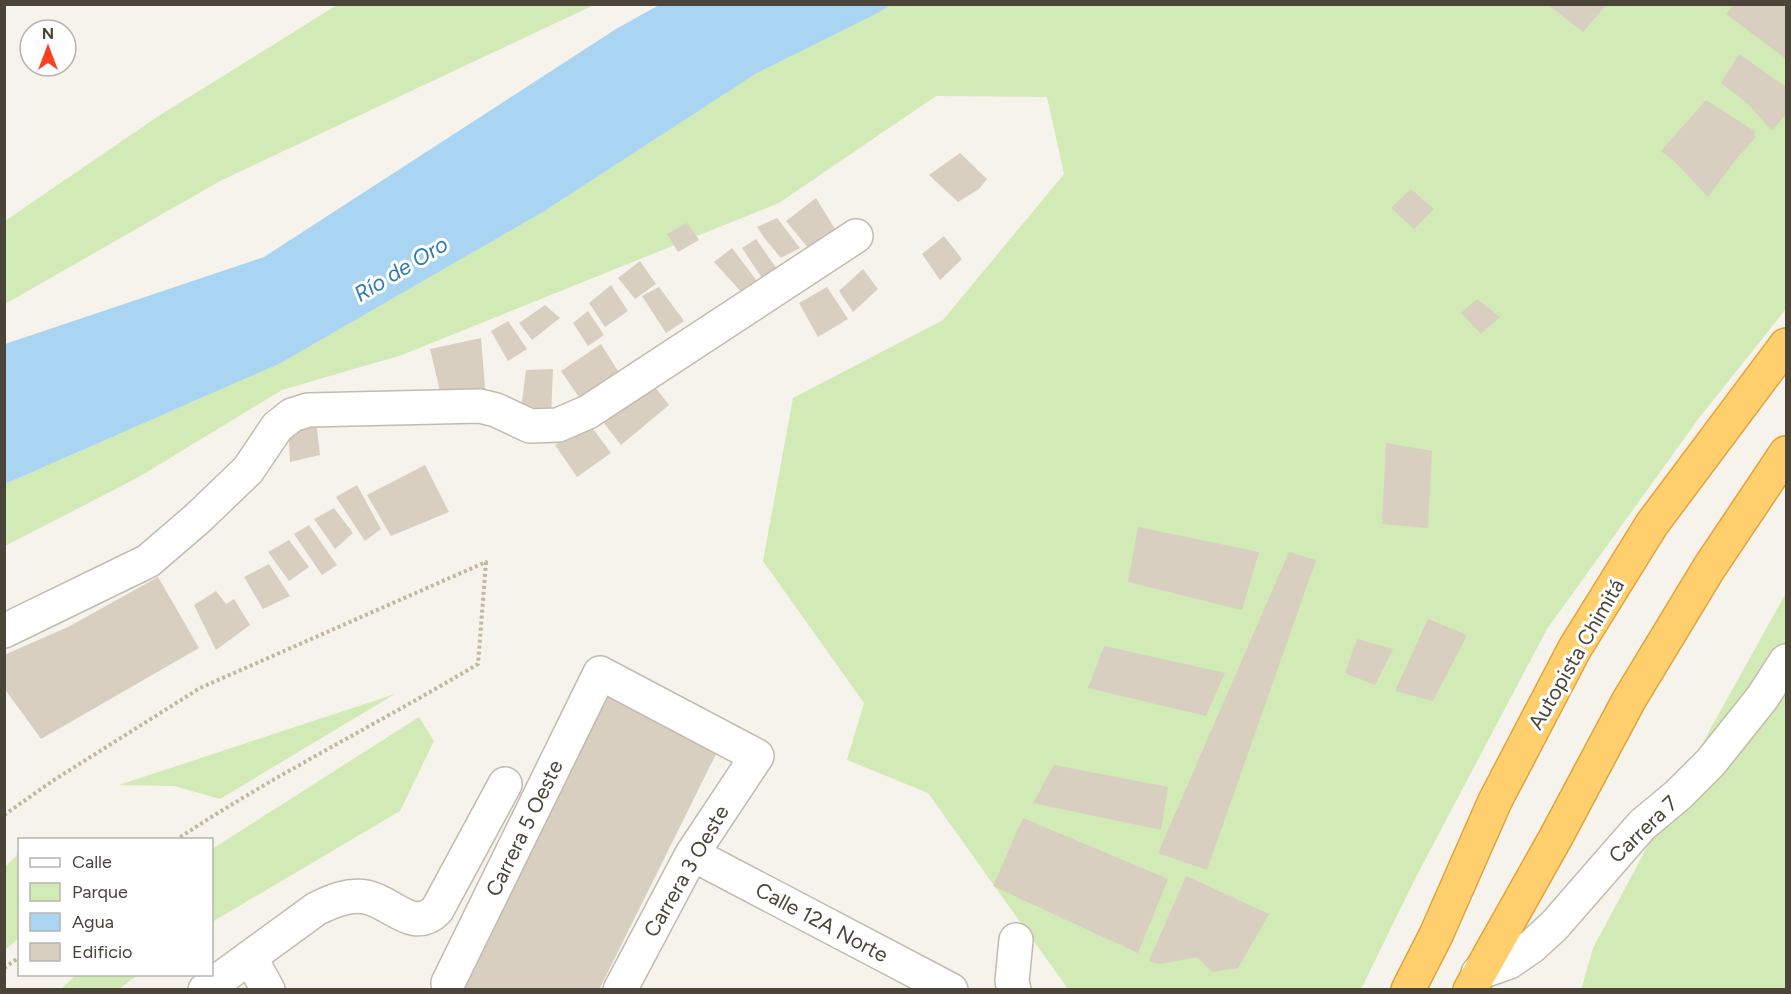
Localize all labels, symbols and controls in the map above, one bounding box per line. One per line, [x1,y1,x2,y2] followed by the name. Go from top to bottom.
[18,18,78,78] north arrow
[42,24,54,43] text: N
[349,230,453,308] water label: Río de Oro
[1523,574,1629,734] street label: Autopista Chimitá
[480,756,568,900] street label: Carrera 5 Oeste
[1603,790,1683,868] street label: Carrera 7
[638,801,734,941] street label: Carrera 3 Oeste
[18,838,213,976] legend
[72,851,112,873] text: Calle
[751,877,893,967] street label: Calle 12A Norte
[72,881,128,903] text: Parque
[72,911,114,933] text: Agua
[72,941,133,963] text: Edificio

